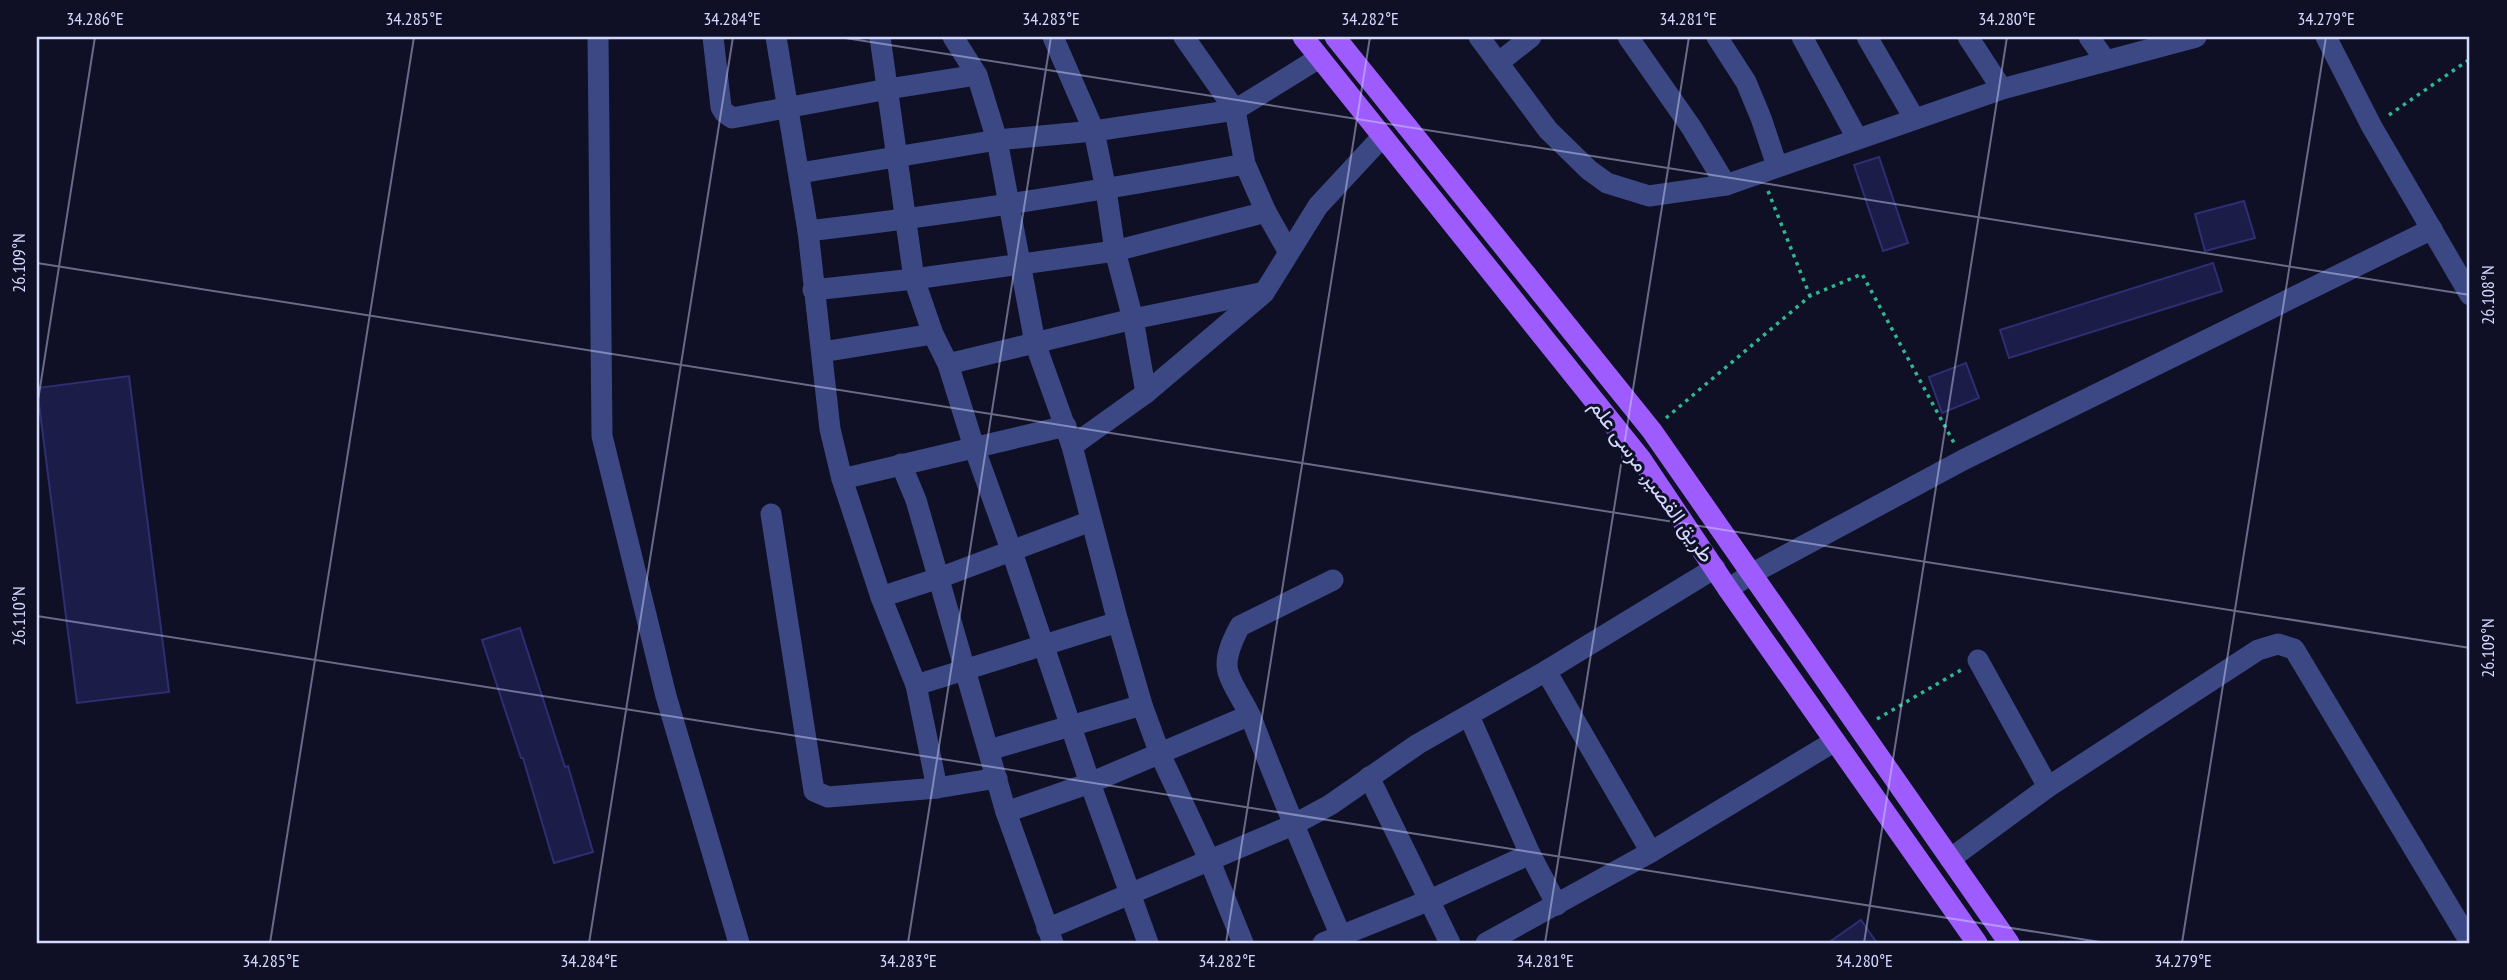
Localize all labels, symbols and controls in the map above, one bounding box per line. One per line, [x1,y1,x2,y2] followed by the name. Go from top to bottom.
[66,7,124,30] text: 34.286°E
[385,7,443,30] text: 34.285°E
[703,7,761,30] text: 34.284°E
[1022,7,1080,30] text: 34.283°E
[1341,7,1399,30] text: 34.282°E
[1659,7,1717,30] text: 34.281°E
[1978,7,2036,30] text: 34.280°E
[2297,7,2355,30] text: 34.279°E
[7,233,30,293] text: 26.109°N
[2476,265,2499,325] text: 26.108°N
[1583,394,1721,568] street label: طريق القصير, مرسى علم
[7,586,30,646] text: 26.110°N
[2476,618,2499,678] text: 26.109°N
[242,949,300,972] text: 34.285°E
[560,949,618,972] text: 34.284°E
[879,949,937,972] text: 34.283°E
[1198,949,1256,972] text: 34.282°E
[1516,949,1574,972] text: 34.281°E
[1835,949,1893,972] text: 34.280°E
[2154,949,2212,972] text: 34.279°E

